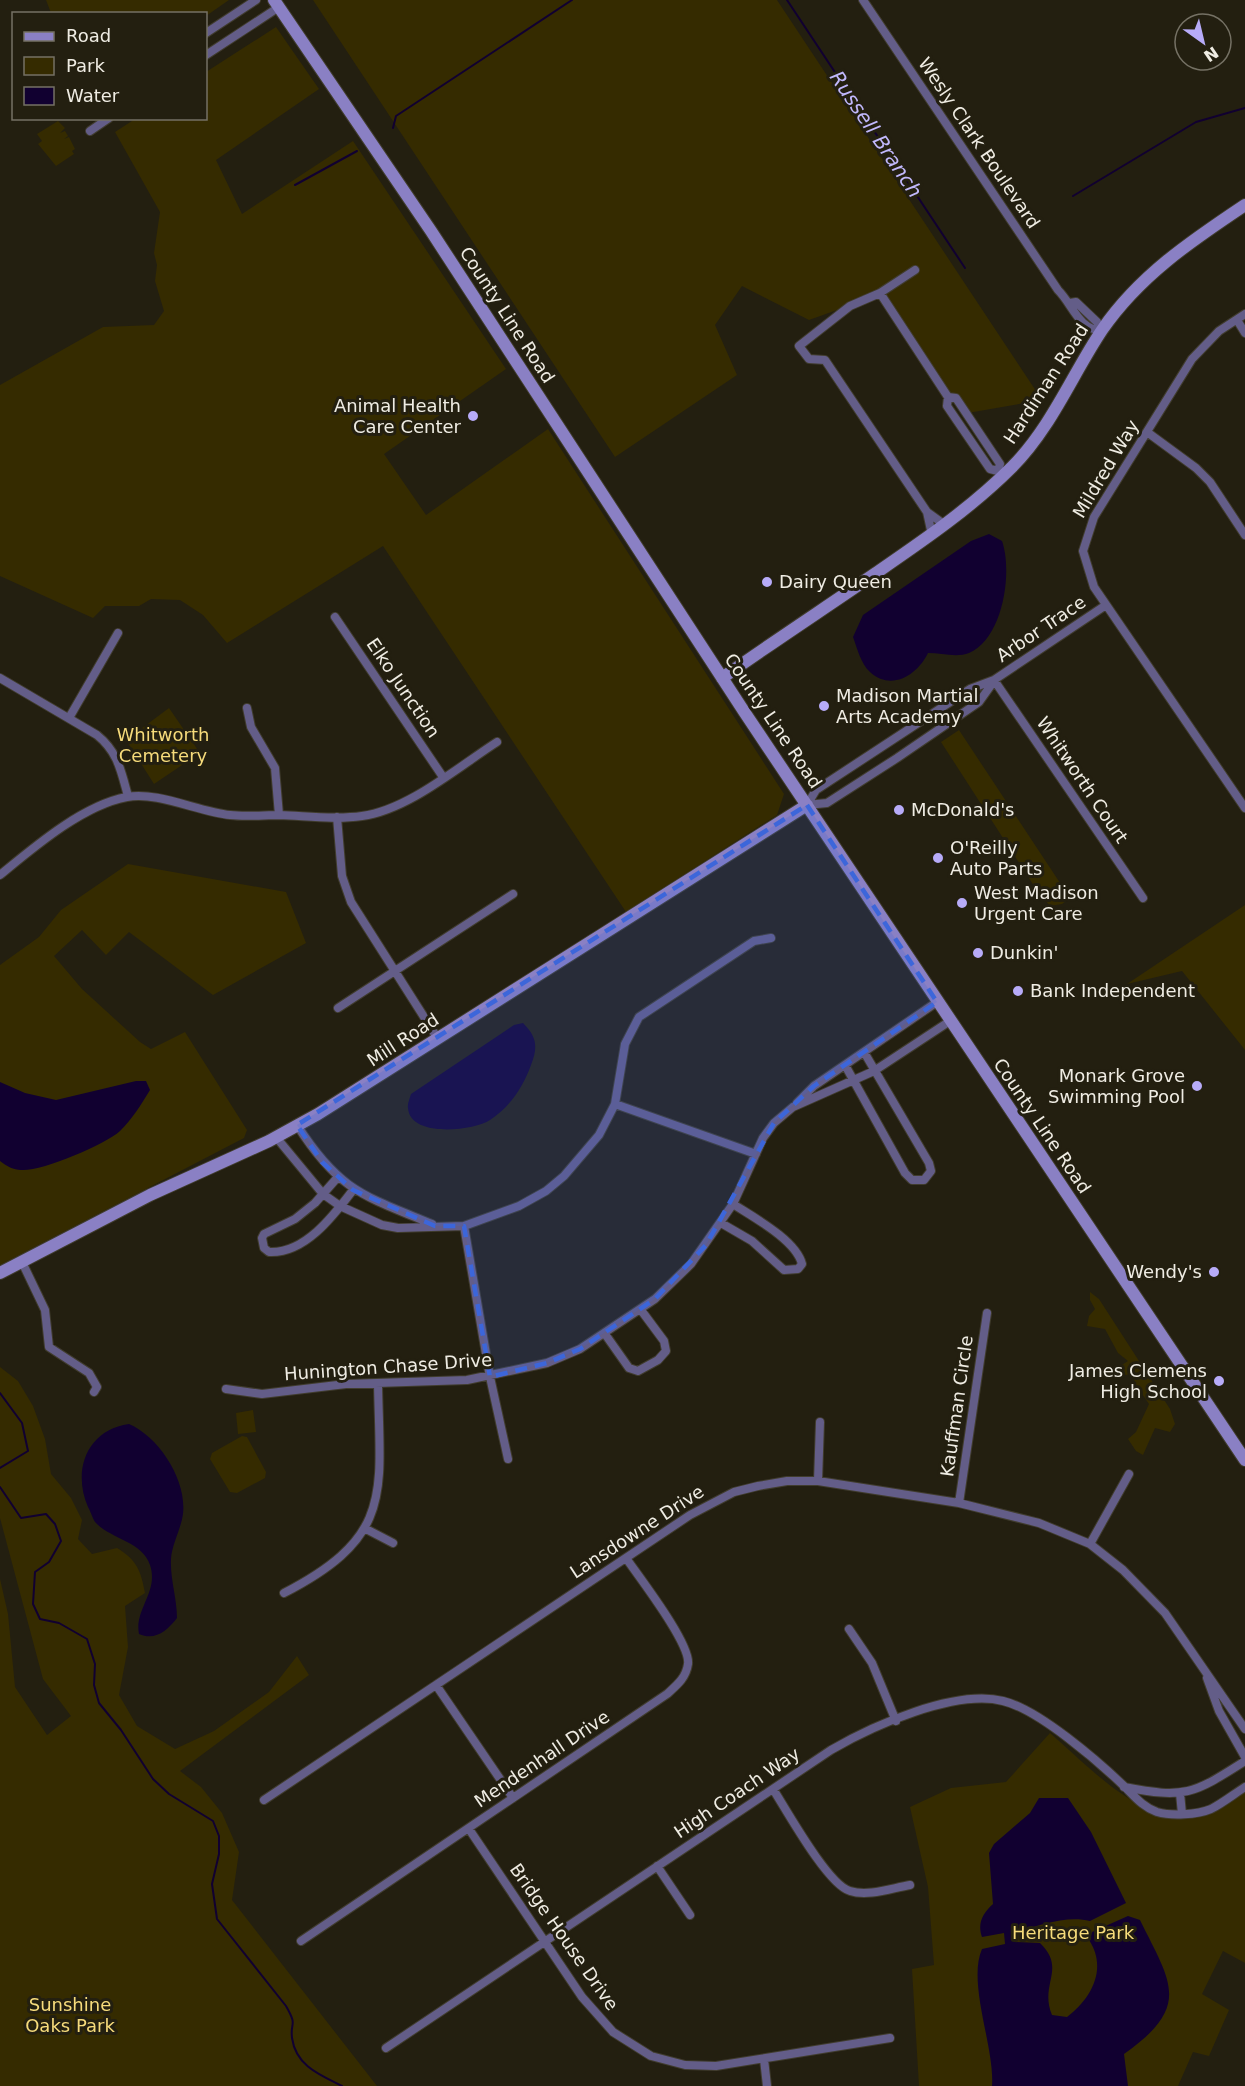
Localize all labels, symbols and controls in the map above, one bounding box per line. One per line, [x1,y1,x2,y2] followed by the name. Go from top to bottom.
[12,12,207,120] legend
[1173,12,1233,72] north arrow
[66,25,111,46] text: Road
[1200,42,1222,66] text: N
[914,53,1045,232] street label: Wesly Clark Boulevard
[66,55,105,76] text: Park
[825,66,927,202] water label: Russell Branch
[66,85,120,106] text: Water
[456,243,559,387] street label: County Line Road
[999,320,1092,448] street label: Hardiman Road
[334,395,462,437] place label: Animal Health Care Center
[466,409,480,423] marker: Animal Health Care Center
[1068,416,1143,522] street label: Mildred Way
[779,571,892,592] place label: Dairy Queen
[760,575,774,589] marker: Dairy Queen
[992,591,1089,666] street label: Arbor Trace
[362,634,444,741] street label: Elko Junction
[720,649,826,792] street label: County Line Road
[836,685,979,727] place label: Madison Martial Arts Academy
[817,699,831,713] marker: Madison Martial Arts Academy
[1032,712,1133,847] street label: Whitworth Court
[117,724,209,766] park label: Whitworth Cemetery
[911,799,1015,820] place label: McDonald's
[892,803,906,817] marker: McDonald's
[950,837,1042,879] place label: O'Reilly Auto Parts
[931,851,945,865] marker: O'Reilly Auto Parts
[974,882,1099,924] place label: West Madison Urgent Care
[955,896,969,910] marker: West Madison Urgent Care
[990,942,1058,963] place label: Dunkin'
[971,946,985,960] marker: Dunkin'
[1030,980,1195,1001] place label: Bank Independent
[1011,984,1025,998] marker: Bank Independent
[363,1009,443,1071] street label: Mill Road
[989,1054,1095,1197] street label: County Line Road
[1048,1065,1185,1107] place label: Monark Grove Swimming Pool
[1190,1079,1204,1093] marker: Monark Grove Swimming Pool
[1126,1261,1202,1282] place label: Wendy's
[1207,1265,1221,1279] marker: Wendy's
[936,1334,977,1478] street label: Kauffman Circle
[283,1349,493,1384] street label: Hunington Chase Drive
[1068,1360,1207,1402] place label: James Clemens High School
[1212,1374,1226,1388] marker: James Clemens High School
[566,1481,708,1583] street label: Lansdowne Drive
[470,1706,613,1811] street label: Mendenhall Drive
[670,1743,804,1842] street label: High Coach Way
[506,1859,623,2014] street label: Bridge House Drive
[1012,1922,1135,1943] park label: Heritage Park
[25,1994,115,2036] park label: Sunshine Oaks Park

